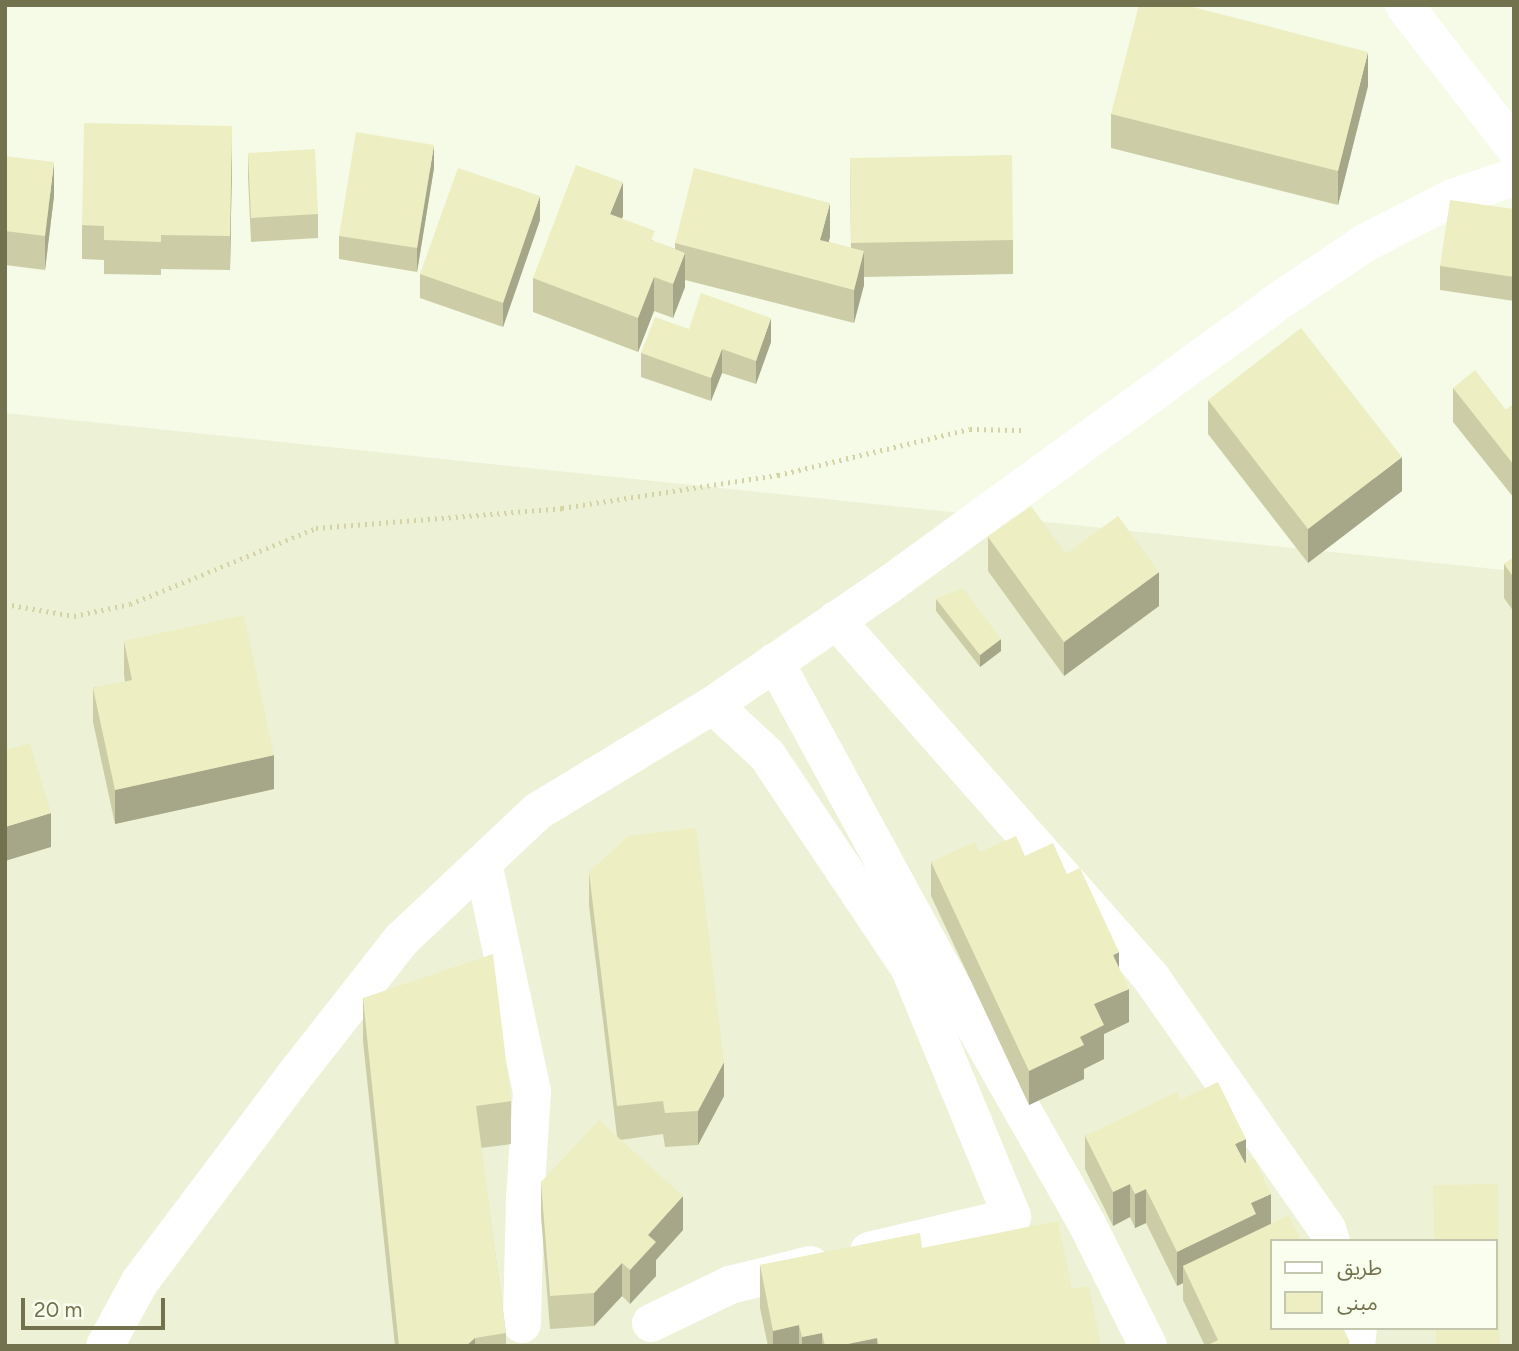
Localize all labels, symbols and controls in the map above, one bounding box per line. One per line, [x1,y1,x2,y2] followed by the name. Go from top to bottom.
[1270,1239,1498,1330] legend
[1337,1255,1382,1280] text: طريق
[24,1284,168,1328] scale bar
[1337,1290,1378,1315] text: مبنى
[34,1297,82,1322] text: 20 m

